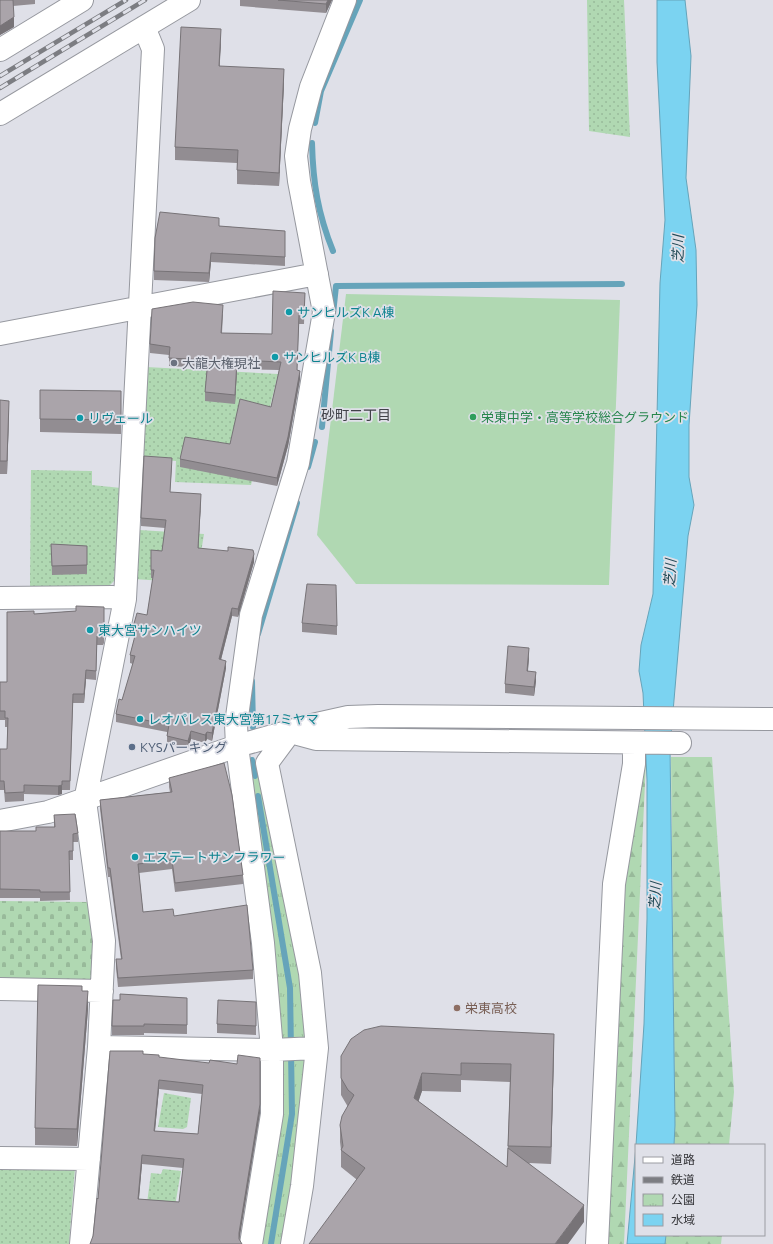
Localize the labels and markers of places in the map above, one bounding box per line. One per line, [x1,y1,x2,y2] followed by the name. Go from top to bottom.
[297,305,394,319] place label: サンヒルズK A棟
[284,307,294,317] marker: サンヒルズK A棟
[283,350,380,364] place label: サンヒルズK B棟
[270,352,280,362] marker: サンヒルズK B棟
[182,356,260,370] place label: 大龍大権現社
[169,358,179,368] marker: 大龍大権現社
[481,410,689,424] place label: 栄東中学・高等学校総合グラウンド
[88,411,153,425] place label: リヴェール
[468,412,478,422] marker: 栄東中学・高等学校総合グラウンド
[75,413,85,423] marker: リヴェール
[98,623,202,637] place label: 東大宮サンハイツ
[85,625,95,635] marker: 東大宮サンハイツ
[148,712,319,726] place label: レオパレス東大宮第17ミヤマ
[135,714,145,724] marker: レオパレス東大宮第17ミヤマ
[140,740,227,754] place label: KYSパーキング
[127,742,137,752] marker: KYSパーキング
[143,850,286,864] place label: エステートサンフラワー
[130,852,140,862] marker: エステートサンフラワー
[465,1001,517,1015] place label: 栄東高校
[452,1003,462,1013] marker: 栄東高校

